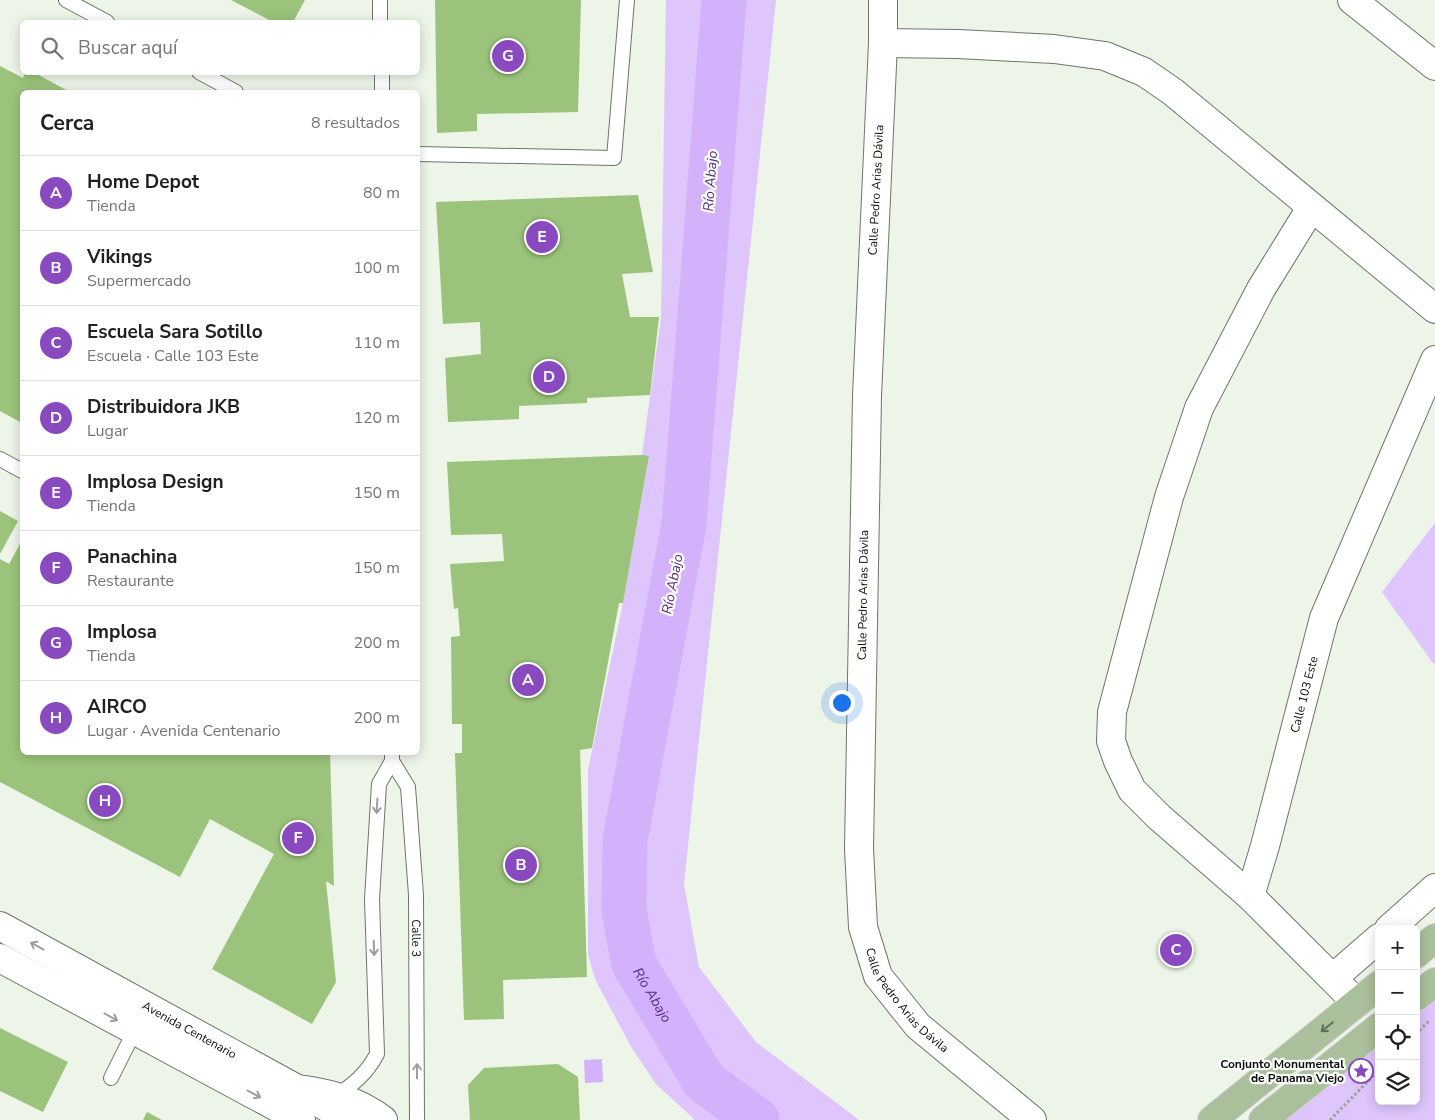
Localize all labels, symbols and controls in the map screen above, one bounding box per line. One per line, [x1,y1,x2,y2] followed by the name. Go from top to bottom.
[20,20,420,75] search box
[38,34,66,62] icon: search
[78,35,177,61] text: Buscar aquí
[492,37,524,75] pin: G
[40,109,94,137] text: Cerca
[311,112,400,134] text: 8 resultados
[865,124,887,256] street label: Calle Pedro Arias Dávila
[699,150,722,212] water label: Río Abajo
[87,169,199,195] text: Home Depot
[50,182,62,204] text: A
[363,182,400,204] text: 80 m
[87,195,136,217] text: Tienda
[526,218,558,256] pin: E
[87,244,152,270] text: Vikings
[50,257,62,279] text: B
[353,257,400,279] text: 100 m
[87,270,191,292] text: Supermercado
[87,319,263,345] text: Escuela Sara Sotillo
[51,332,61,354] text: C
[353,332,400,354] text: 110 m
[87,345,259,367] text: Escuela · Calle 103 Este
[533,358,565,396] pin: D
[87,394,240,420] text: Distribuidora JKB
[50,407,62,429] text: D
[353,407,400,429] text: 120 m
[87,420,128,442] text: Lugar
[87,469,224,495] text: Implosa Design
[51,482,61,504] text: E
[353,482,400,504] text: 150 m
[87,495,136,517] text: Tienda
[854,530,872,660] street label: Calle Pedro Arias Dávila
[87,544,177,570] text: Panachina
[657,552,688,616] water label: Río Abajo
[52,557,61,579] text: F
[353,557,400,579] text: 150 m
[87,570,174,592] text: Restaurante
[87,619,157,645] text: Implosa
[50,632,62,654] text: G
[353,632,400,654] text: 200 m
[87,645,136,667] text: Tienda
[1287,654,1322,735] street label: Calle 103 Este
[512,661,544,699] pin: A
[829,690,855,716] your location
[87,694,147,720] text: AIRCO
[50,707,62,729] text: H
[353,707,400,729] text: 200 m
[87,720,280,742] text: Lugar · Avenida Centenario
[89,782,121,820] pin: H
[373,798,382,814] one-way arrow
[282,819,314,857] pin: F
[505,846,537,884] pin: B
[408,919,424,957] street label: Calle 3
[1375,925,1420,1105] map controls
[1375,925,1420,970] button: +
[1160,931,1192,969] pin: C
[369,940,379,956] one-way arrow
[30,941,45,950] one-way arrow
[862,946,952,1056] street label: Calle Pedro Arias Dávila
[628,964,676,1026] water label: Río Abajo
[1375,970,1420,1015] button: −
[139,998,240,1062] street label: Avenida Centenario
[104,1012,119,1022] one-way arrow
[1375,1015,1420,1060] button: locate
[1321,1021,1334,1032] one-way arrow
[1220,1056,1344,1086] place label: Conjunto Monumental de Panama Viejo
[1348,1058,1374,1084] place icon: Conjunto Monumental de Panama Viejo
[1375,1060,1420,1105] button: layers
[412,1064,422,1080] one-way arrow
[247,1090,261,1100] one-way arrow

